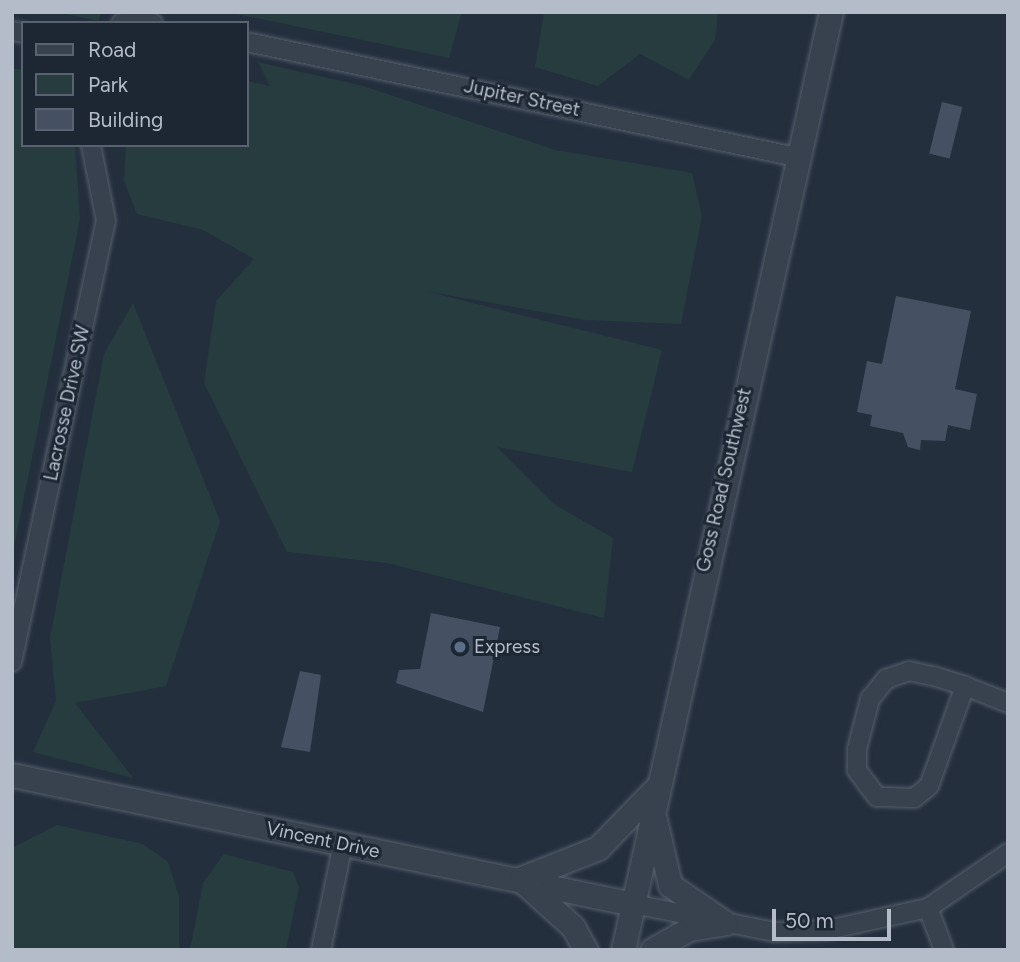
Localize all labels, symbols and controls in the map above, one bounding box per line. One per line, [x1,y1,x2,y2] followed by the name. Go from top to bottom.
[21,21,248,147] legend
[88,37,136,62] text: Road
[88,72,128,97] text: Park
[462,75,582,121] street label: Jupiter Street
[88,107,163,132] text: Building
[39,323,95,483] street label: Lacrosse Drive SW
[692,386,756,574] street label: Goss Road Southwest
[474,636,540,658] place label: Express
[452,639,468,655] marker: Express
[264,817,382,863] street label: Vincent Drive
[775,895,894,939] scale bar
[785,908,834,933] text: 50 m

